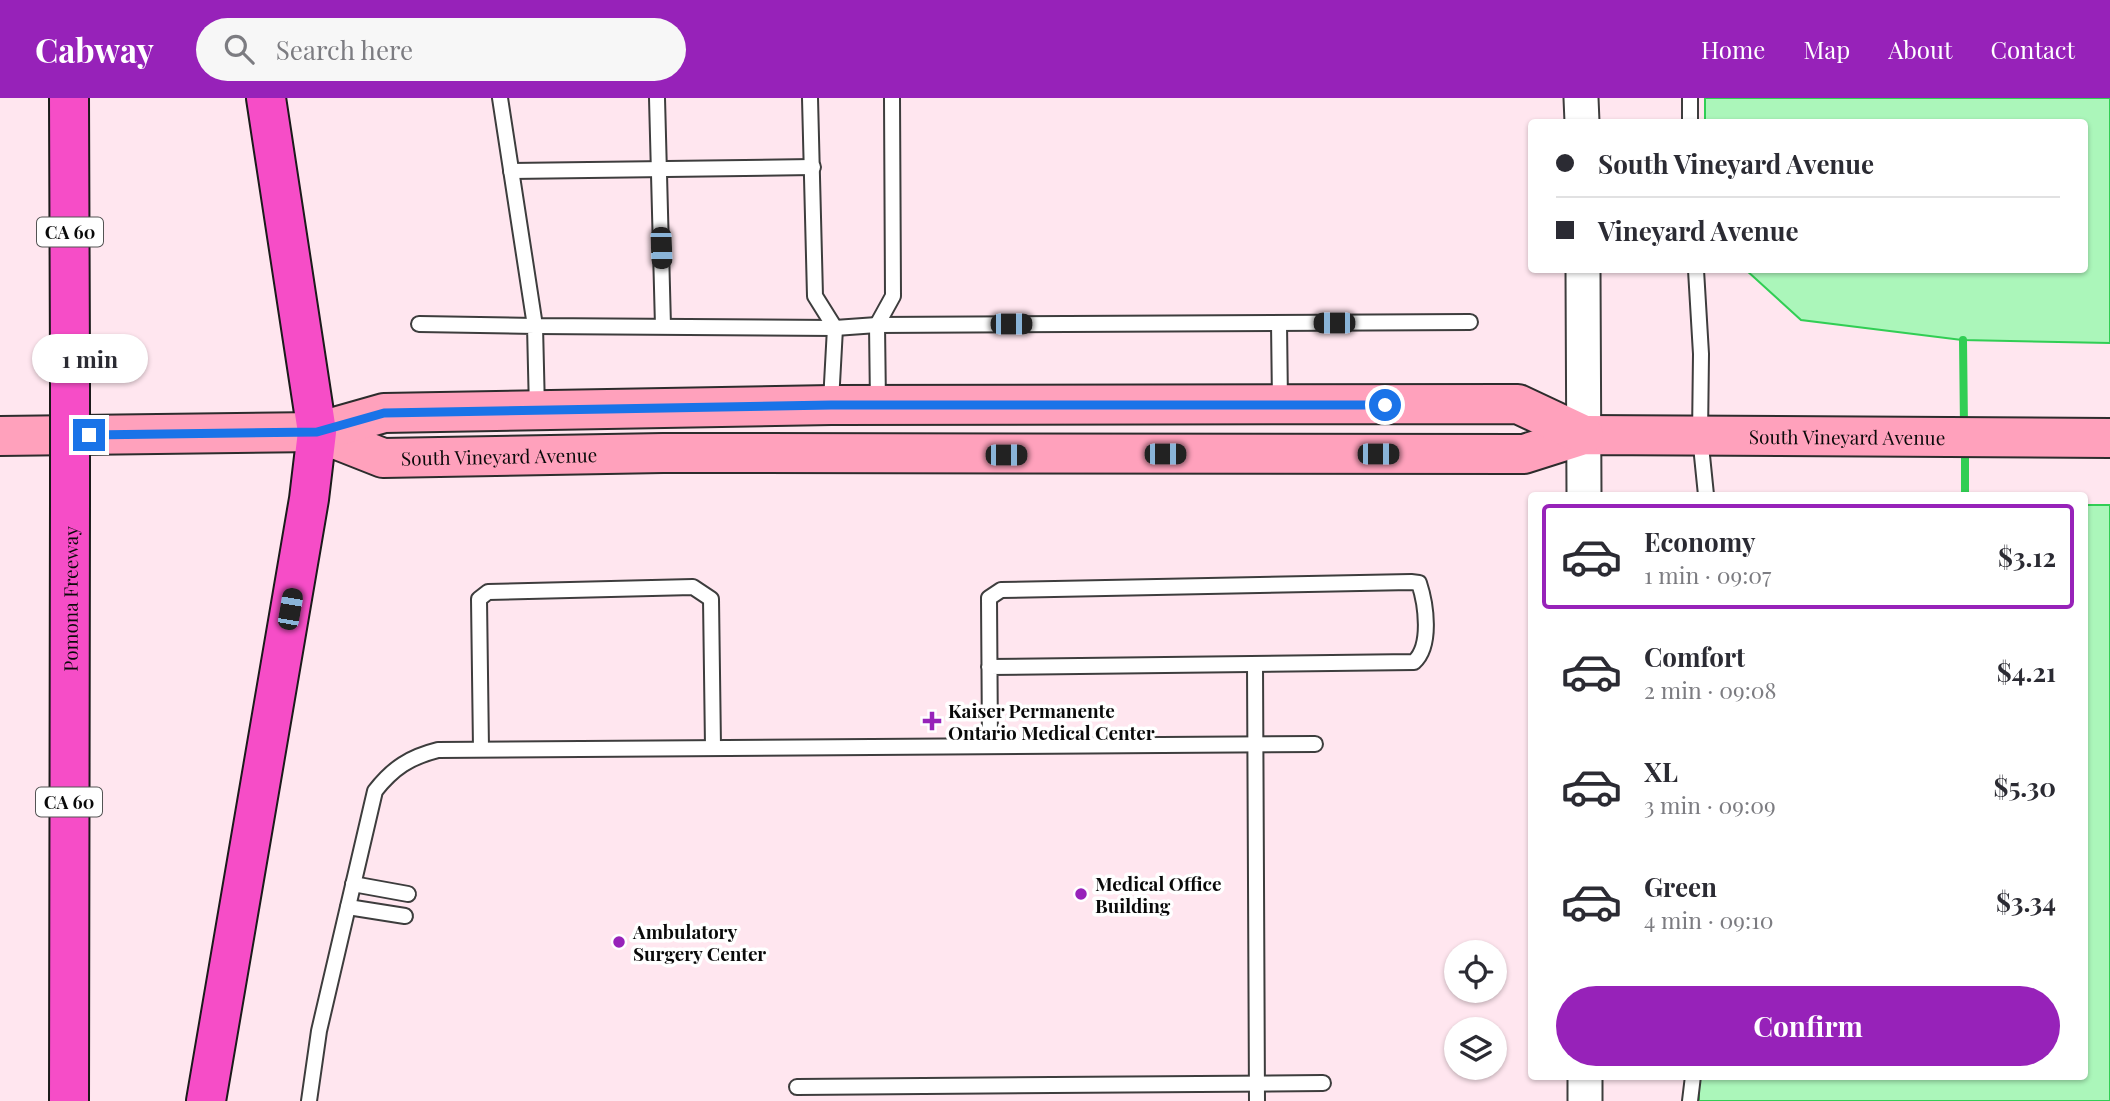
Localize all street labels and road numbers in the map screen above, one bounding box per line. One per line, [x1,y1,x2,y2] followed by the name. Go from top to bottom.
[37,217,103,246] road number: CA 60
[1749,423,1945,450] street label: South Vineyard Avenue
[401,441,597,471] street label: South Vineyard Avenue
[57,526,83,672] street label: Pomona Freeway
[36,788,102,816] road number: CA 60

